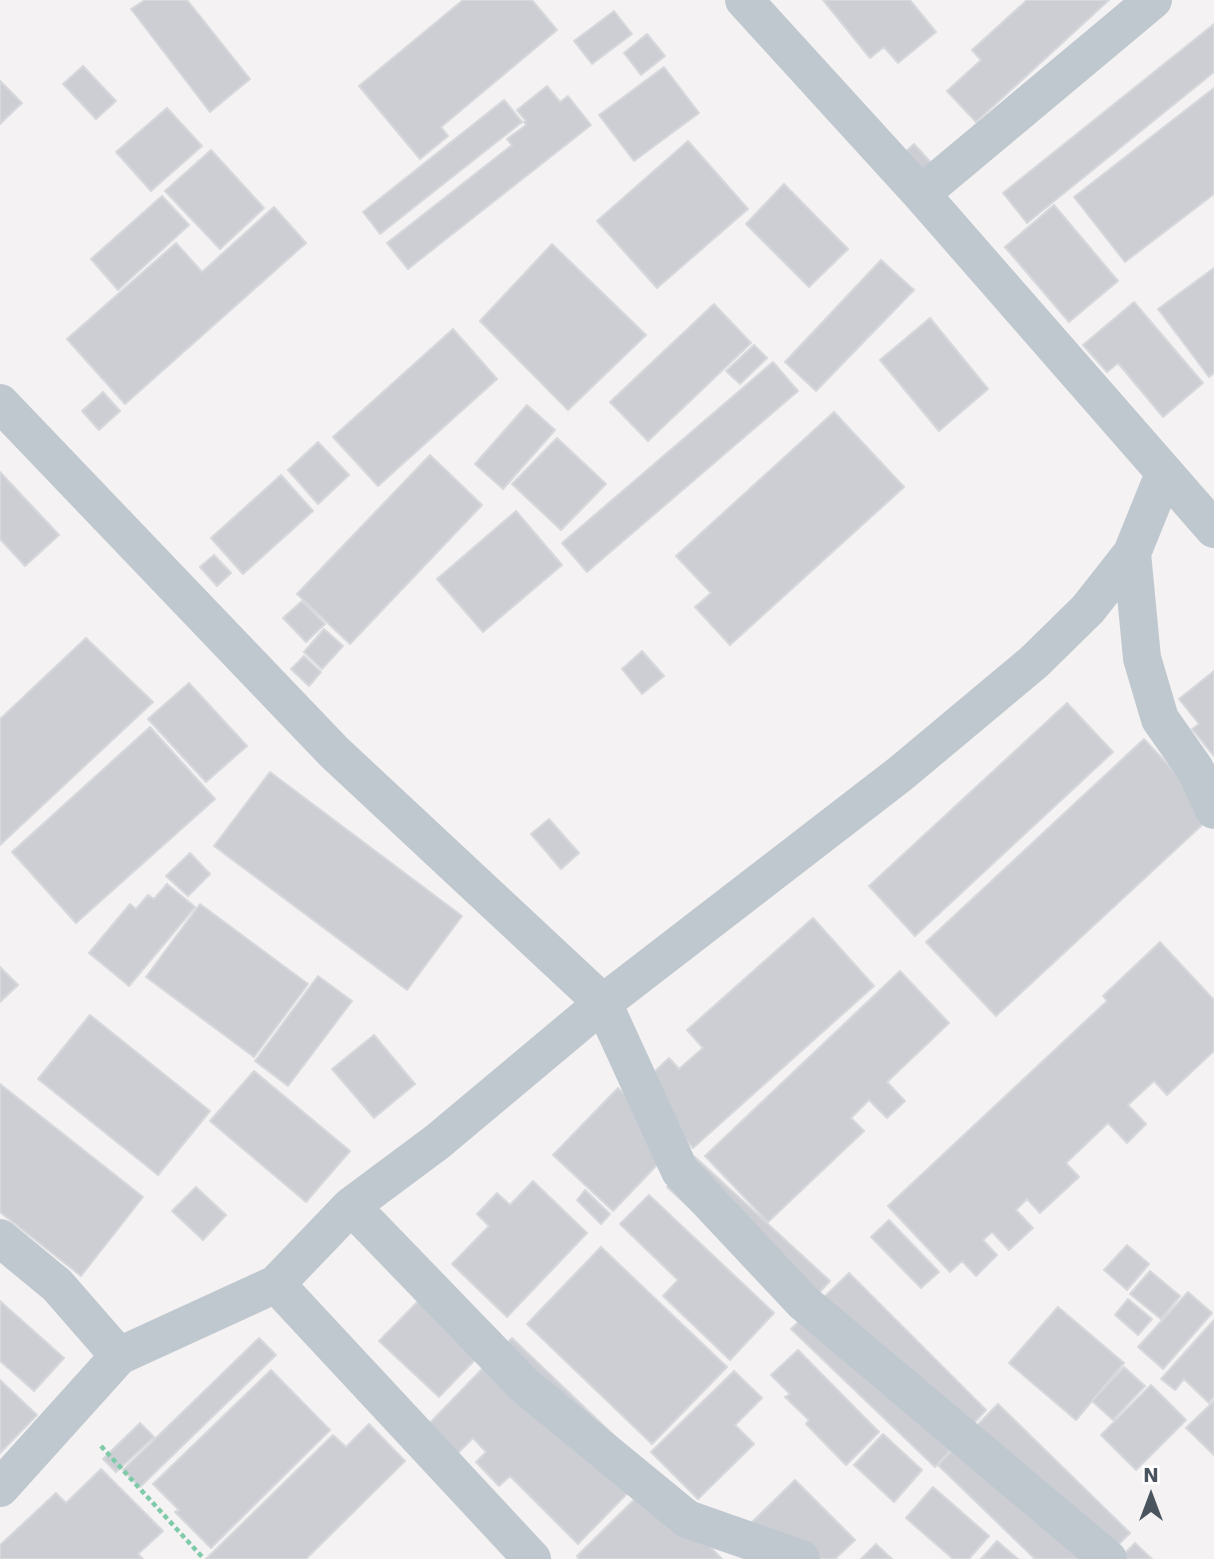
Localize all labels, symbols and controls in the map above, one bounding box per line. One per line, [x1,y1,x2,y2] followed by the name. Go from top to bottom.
[1116,1461,1186,1531] north arrow
[1143,1464,1159,1486] text: N

